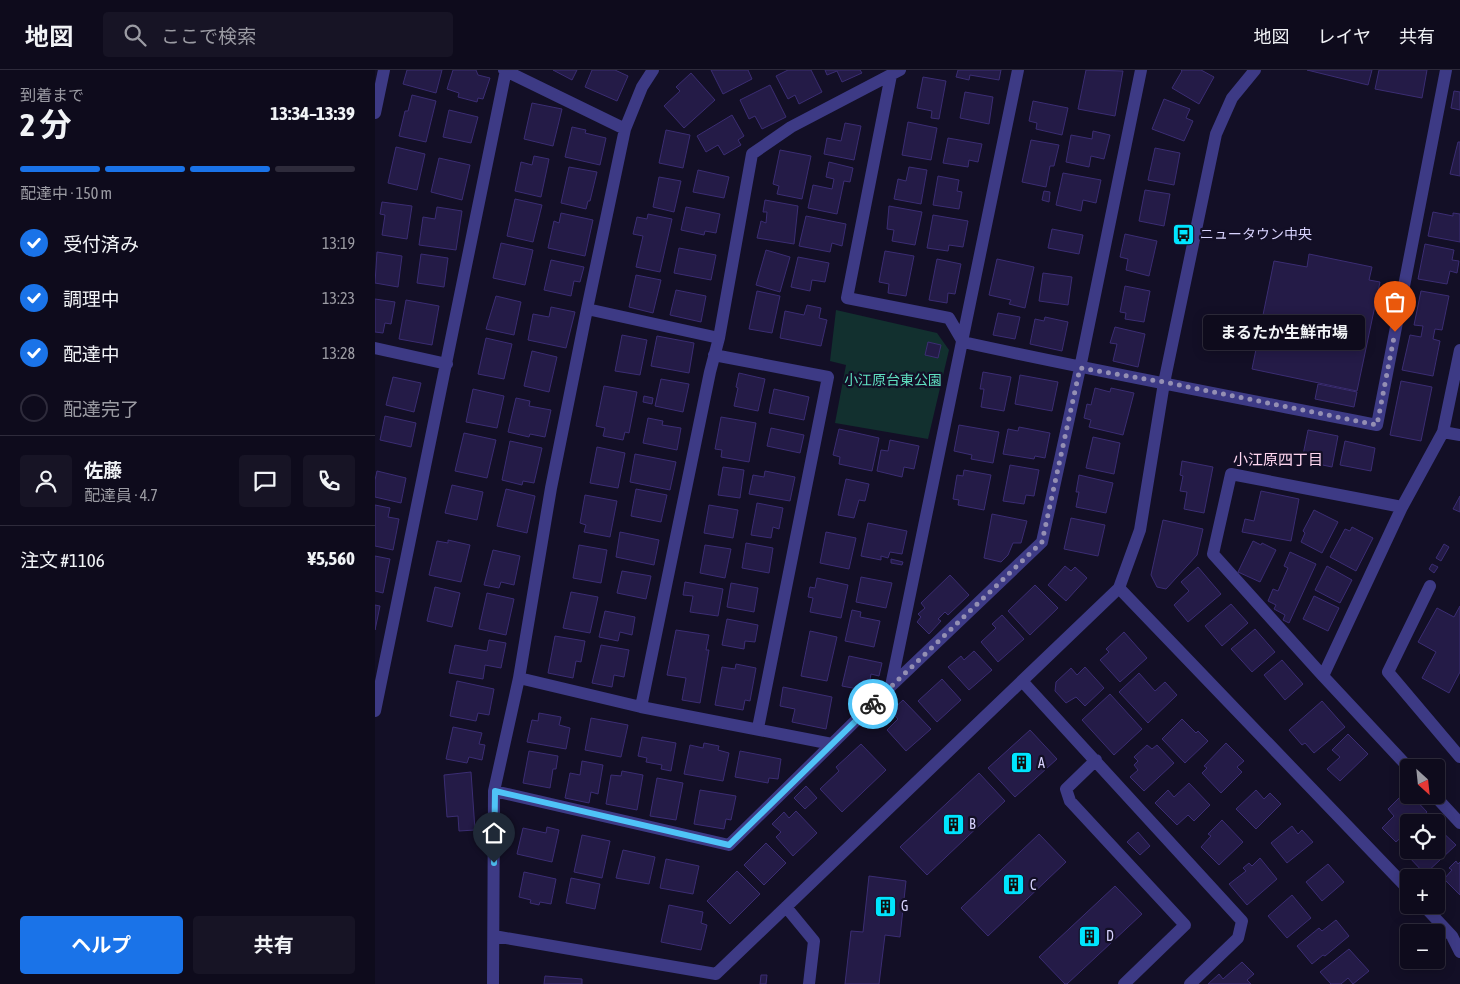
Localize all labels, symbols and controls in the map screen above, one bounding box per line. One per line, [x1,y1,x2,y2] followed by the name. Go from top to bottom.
[103,12,453,57] search box
[121,21,149,49] icon: search
[25,23,73,50] text: 地図
[161,25,256,47] text: ここで検索
[1254,26,1290,47] text: 地図
[1318,26,1371,47] text: レイヤ
[1399,26,1435,47] text: 共有
[20,86,84,104] text: 到着まで
[270,102,355,124] text: 13:34–13:39
[20,106,71,143] text: 2 分
[20,184,112,202] text: 配達中 · 150 m
[1172,222,1196,246] bus stop icon: ニュータウン中央
[1200,226,1312,242] place label: ニュータウン中央
[20,229,48,257] icon: check
[63,233,139,255] text: 受付済み
[322,234,355,252] text: 13:19
[1374,281,1416,332] pin
[20,284,48,312] icon: check
[63,288,120,310] text: 調理中
[1381,288,1409,316] icon: bag
[322,289,355,307] text: 13:23
[1203,314,1365,350] callout: まるたか生鮮市場
[1220,323,1348,341] text: まるたか生鮮市場
[20,339,48,367] icon: check
[63,343,120,365] text: 配達中
[322,344,355,362] text: 13:28
[844,372,942,388] park label: 小江原台東公園
[63,398,139,420] text: 配達完了
[1233,451,1323,468] district label: 小江原四丁目
[20,455,72,507] button: person
[239,455,291,507] button: chat
[303,455,355,507] button: phone
[84,459,122,481] text: 佐藤
[84,486,158,504] text: 配達員 · 4.7
[307,547,355,569] text: ¥5,560
[20,549,105,571] text: 注文 #1106
[848,679,898,729] courier
[859,690,887,718] icon: bike
[1010,751,1034,775] building icon: A
[1038,755,1045,771] place label: A
[1400,759,1445,804] north arrow
[1400,759,1445,969] map controls
[473,812,515,863] pin
[941,812,965,836] building icon: B
[1400,814,1445,859] button: locate
[969,816,976,832] place label: B
[480,819,508,847] icon: home
[1400,869,1445,914] button: +
[1002,873,1026,897] building icon: C
[1030,877,1037,893] place label: C
[873,894,897,918] building icon: G
[901,898,908,914] place label: G
[20,916,183,974] button: ヘルプ
[193,916,355,974] button: 共有
[1078,924,1102,948] building icon: D
[1400,924,1445,969] button: −
[1106,928,1114,944] place label: D

